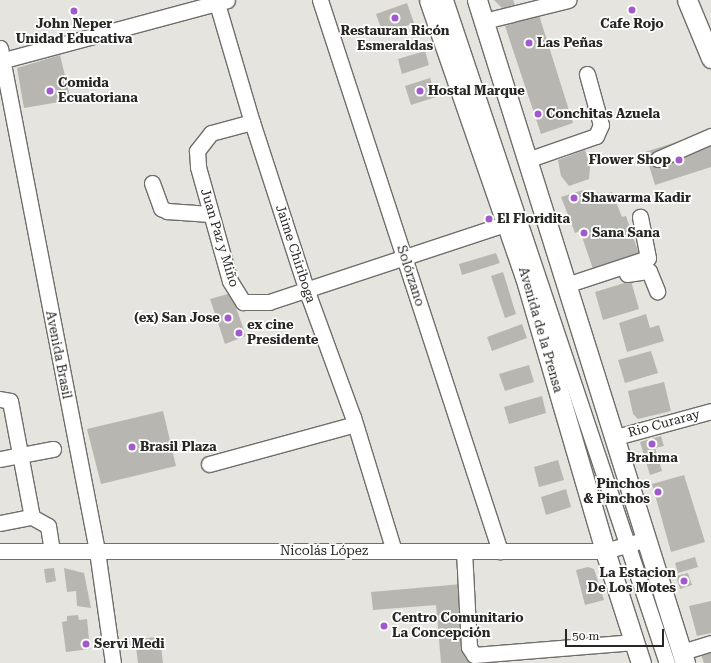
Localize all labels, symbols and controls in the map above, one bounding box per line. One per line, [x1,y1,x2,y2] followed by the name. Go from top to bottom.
[627,5,637,15] marker: Cafe Rojo
[69,6,79,16] marker: John Neper Unidad Educativa
[390,13,400,23] marker: Restauran Ricón Esmeraldas
[600,16,664,32] place label: Cafe Rojo
[16,17,132,48] place label: John Neper Unidad Educativa
[340,24,450,55] place label: Restauran Ricón Esmeraldas
[537,35,603,51] place label: Las Peñas
[524,38,534,48] marker: Las Peñas
[58,76,138,107] place label: Comida Ecuatoriana
[428,83,525,99] place label: Hostal Marque
[45,86,55,96] marker: Comida Ecuatoriana
[415,86,425,96] marker: Hostal Marque
[546,106,660,122] place label: Conchitas Azuela
[533,109,543,119] marker: Conchitas Azuela
[589,152,671,168] place label: Flower Shop
[674,155,684,165] marker: Flower Shop
[197,187,241,289] street label: Juan Paz y Miño
[582,190,691,206] place label: Shawarma Kadir
[569,193,579,203] marker: Shawarma Kadir
[272,203,318,305] street label: Jaime Chiriboga
[497,211,570,227] place label: El Floridita
[484,214,494,224] marker: El Floridita
[592,225,660,241] place label: Sana Sana
[579,228,589,238] marker: Sana Sana
[393,244,427,308] street label: Solórzano
[515,266,565,394] street label: Avenida de la Prensa
[42,310,74,400] street label: Avenida Brasil
[134,310,220,326] place label: (ex) San Jose
[223,313,233,323] marker: (ex) San Jose
[247,318,318,349] place label: ex cine Presidente
[234,328,244,338] marker: ex cine Presidente
[626,407,702,441] street label: Rio Curaray
[140,439,217,455] place label: Brasil Plaza
[647,439,657,449] marker: Brahma
[127,442,137,452] marker: Brasil Plaza
[626,450,678,466] place label: Brahma
[583,477,650,508] place label: Pinchos & Pinchos
[653,487,663,497] marker: Pinchos & Pinchos
[280,543,368,559] street label: Nicolás López
[588,566,676,597] place label: La Estacion De Los Motes
[679,576,689,586] marker: La Estacion De Los Motes
[392,611,524,642] place label: Centro Comunitario La Concepción
[379,621,389,631] marker: Centro Comunitario La Concepción
[567,621,666,647] scale bar
[572,629,599,643] text: 50 m
[94,636,165,652] place label: Servi Medi
[81,639,91,649] marker: Servi Medi

